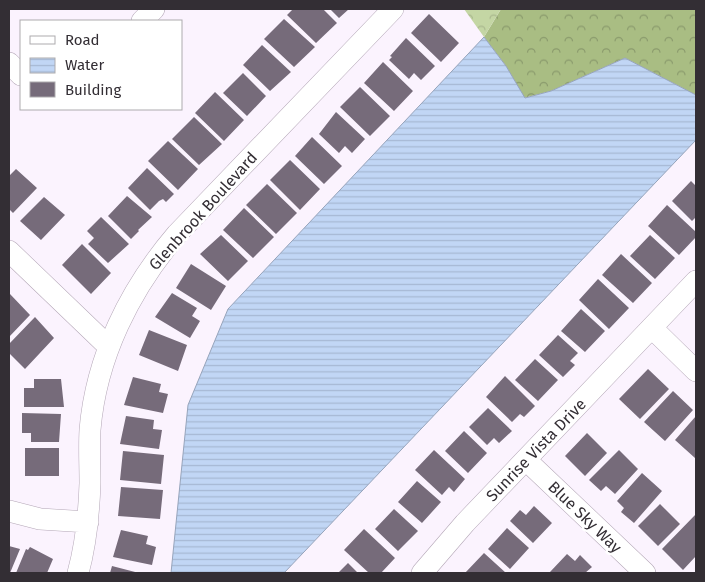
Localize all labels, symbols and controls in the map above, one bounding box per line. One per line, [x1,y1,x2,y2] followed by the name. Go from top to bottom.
[20,20,182,110] legend
[65,31,100,49] text: Road
[65,56,104,74] text: Water
[65,81,121,99] text: Building
[145,148,261,274] street label: Glenbrook Boulevard
[482,395,590,505] street label: Sunrise Vista Drive
[544,477,626,557] street label: Blue Sky Way

